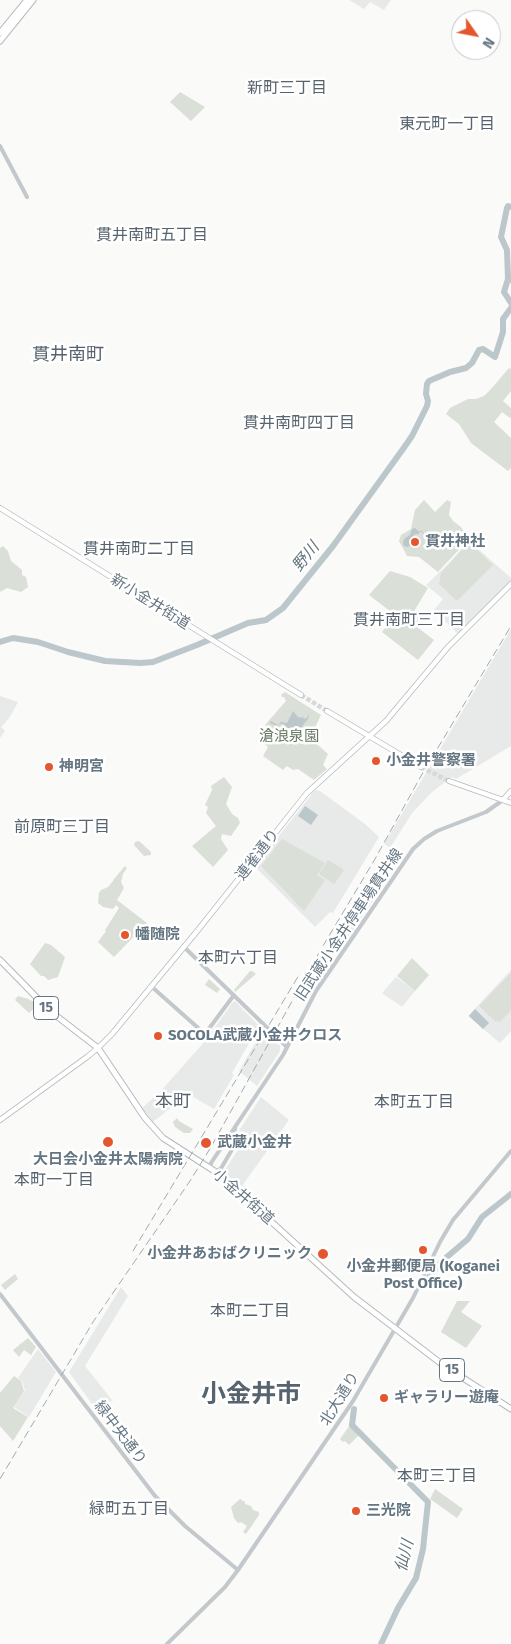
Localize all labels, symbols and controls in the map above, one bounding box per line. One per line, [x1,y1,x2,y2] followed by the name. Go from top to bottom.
[451,10,501,60] north arrow
[479,34,498,51] text: N
[247,79,327,99] district label: 新町三丁目
[399,115,495,135] district label: 東元町一丁目
[96,226,208,246] district label: 貫井南町五丁目
[32,344,104,366] district label: 貫井南町
[243,414,355,434] district label: 貫井南町四丁目
[425,533,485,551] place label: 貫井神社
[409,536,421,548] marker: 貫井神社
[288,539,324,575] water label: 野川
[83,540,195,560] district label: 貫井南町二丁目
[107,571,193,633] street label: 新小金井街道
[353,611,465,631] district label: 貫井南町三丁目
[259,728,319,746] park label: 滄浪泉園
[386,752,476,770] place label: 小金井警察署
[370,755,382,767] marker: 小金井警察署
[59,758,104,776] place label: 神明宮
[43,761,55,773] marker: 神明宮
[14,818,110,838] district label: 前原町三丁目
[232,826,284,884] street label: 連雀通り
[291,845,407,1005] street label: 旧武蔵小金井停車場貫井線
[135,926,180,944] place label: 幡随院
[119,929,131,941] marker: 幡随院
[198,949,278,969] district label: 本町六丁目
[34,996,58,1020] road number: 15
[168,1027,342,1045] place label: SOCOLA武蔵小金井クロス
[152,1030,164,1042] marker: SOCOLA武蔵小金井クロス
[155,1091,191,1113] district label: 本町
[374,1093,454,1113] district label: 本町五丁目
[217,1134,292,1152] place label: 武蔵小金井
[101,1135,115,1149] marker: 大日会小金井太陽病院
[199,1136,213,1150] marker: 武蔵小金井
[33,1151,183,1169] place label: 大日会小金井太陽病院
[209,1166,277,1228] street label: 小金井街道
[14,1171,94,1191] district label: 本町一丁目
[417,1244,429,1256] marker: 小金井郵便局 (Koganei Post Office)
[147,1245,312,1263] place label: 小金井あおばクリニック
[316,1247,330,1261] marker: 小金井あおばクリニック
[346,1258,500,1293] place label: 小金井郵便局 (Koganei Post Office)
[210,1302,290,1322] district label: 本町二丁目
[440,1358,464,1382] road number: 15
[316,1369,364,1429] street label: 北大通り
[201,1380,301,1410] district label: 小金井市
[394,1389,499,1407] place label: ギャラリー遊庵
[378,1392,390,1404] marker: ギャラリー遊庵
[90,1398,150,1468] street label: 緑中央通り
[397,1467,477,1487] district label: 本町三丁目
[89,1500,169,1520] district label: 緑町五丁目
[366,1502,411,1520] place label: 三光院
[350,1505,362,1517] marker: 三光院
[392,1538,418,1574] water label: 仙川

